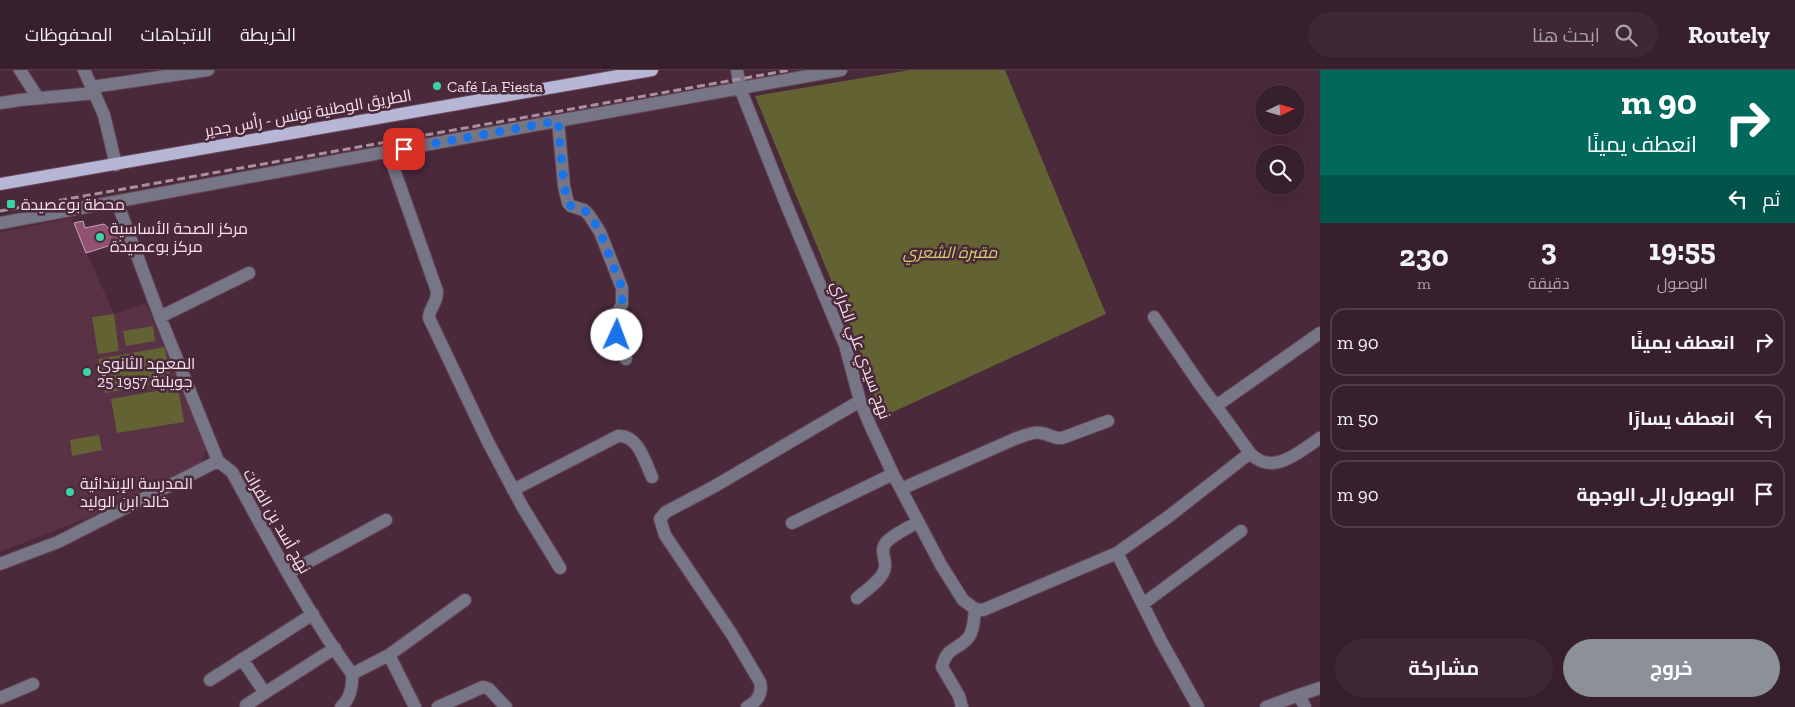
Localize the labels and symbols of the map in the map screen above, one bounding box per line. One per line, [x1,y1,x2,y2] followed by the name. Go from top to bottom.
[447,77,543,96] place label: Café La Fiesta
[431,80,443,92] marker: Café La Fiesta
[202,85,413,142] street label: الطريق الوطنية تونس - رأس جدير
[1255,85,1305,135] north arrow
[383,128,425,170] pin
[21,195,125,214] place label: محطة بوعصيدة
[5,198,17,210] marker: محطة بوعصيدة
[110,219,248,256] place label: مركز الصحة الأساسية مركز بوعصيدة
[94,231,106,243] marker: مركز الصحة الأساسية مركز بوعصيدة
[903,243,998,265] park label: مقبرة الشعري
[823,278,895,423] street label: نهج سيدي علي الكراي
[590,308,642,360] position arrow
[97,354,195,391] place label: المعهد الثانوي 25 جويلية 1957
[81,366,93,378] marker: المعهد الثانوي 25 جويلية 1957
[238,465,315,578] street label: نهج أسد بن الفرات
[80,474,193,512] place label: المدرسة الإبتدائية خالد ابن الوليد
[64,486,76,498] marker: المدرسة الإبتدائية خالد ابن الوليد

